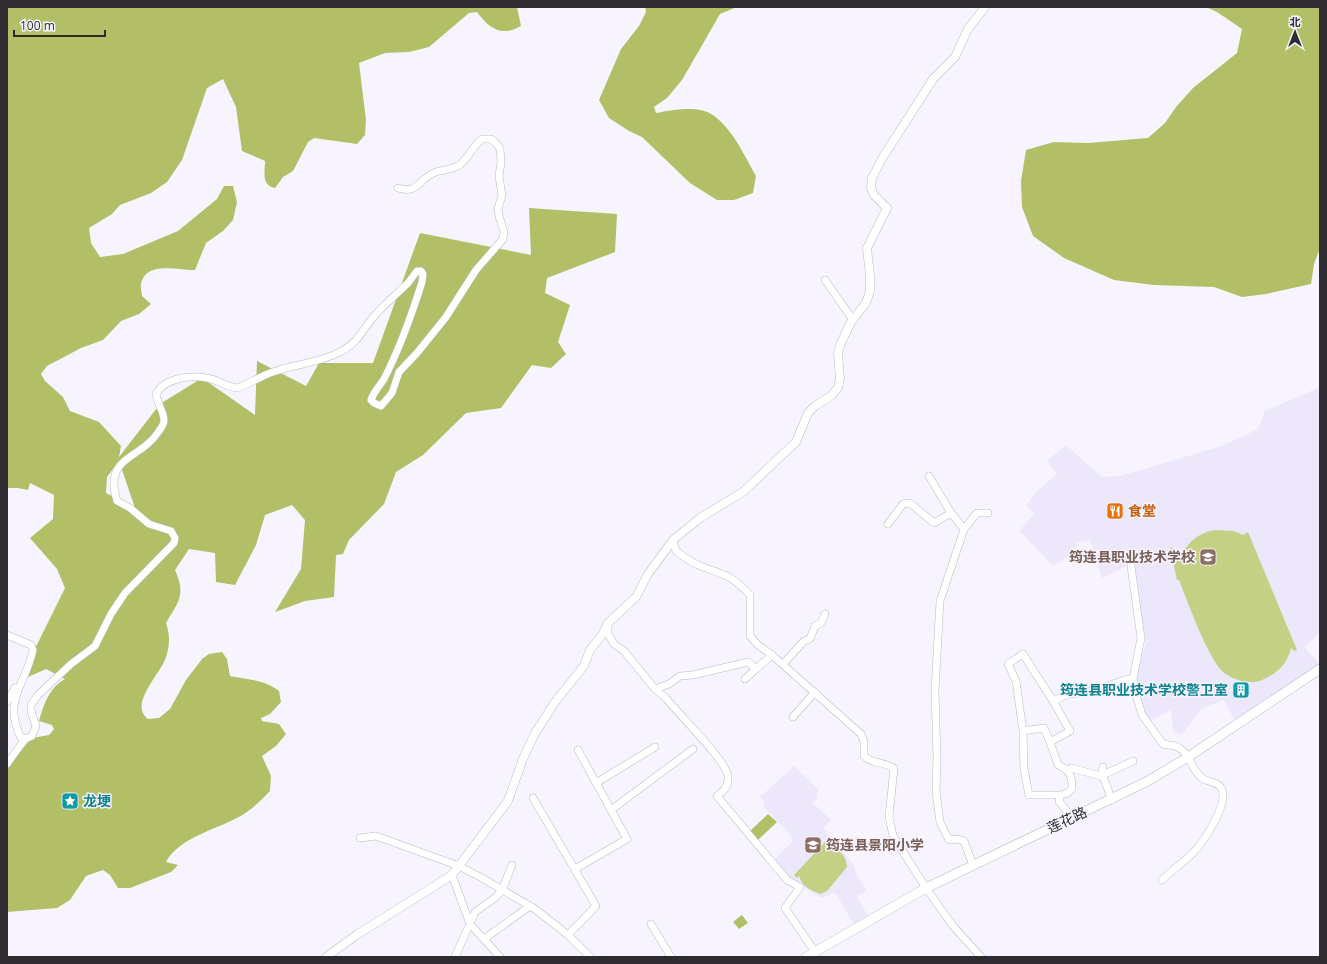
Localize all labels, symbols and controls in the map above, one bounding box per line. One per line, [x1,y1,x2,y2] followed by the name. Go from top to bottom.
[14,12,105,38] scale bar
[1275,12,1315,52] north arrow
[1290,14,1301,29] text: 北
[20,17,55,34] text: 100 m
[1105,501,1125,521] restaurant icon: 食堂
[1128,501,1156,520] place label: 食堂
[1069,547,1195,566] place label: 筠连县职业技术学校
[1198,547,1218,567] school or university icon: 筠连县职业技术学校
[1060,680,1228,699] place label: 筠连县职业技术学校警卫室
[1231,680,1251,700] building icon: 筠连县职业技术学校警卫室
[60,791,80,811] place icon: 龙埂
[83,791,111,810] place label: 龙埂
[1044,802,1090,837] street label: 莲花路
[803,835,823,855] school or university icon: 筠连县景阳小学
[826,835,924,854] place label: 筠连县景阳小学

